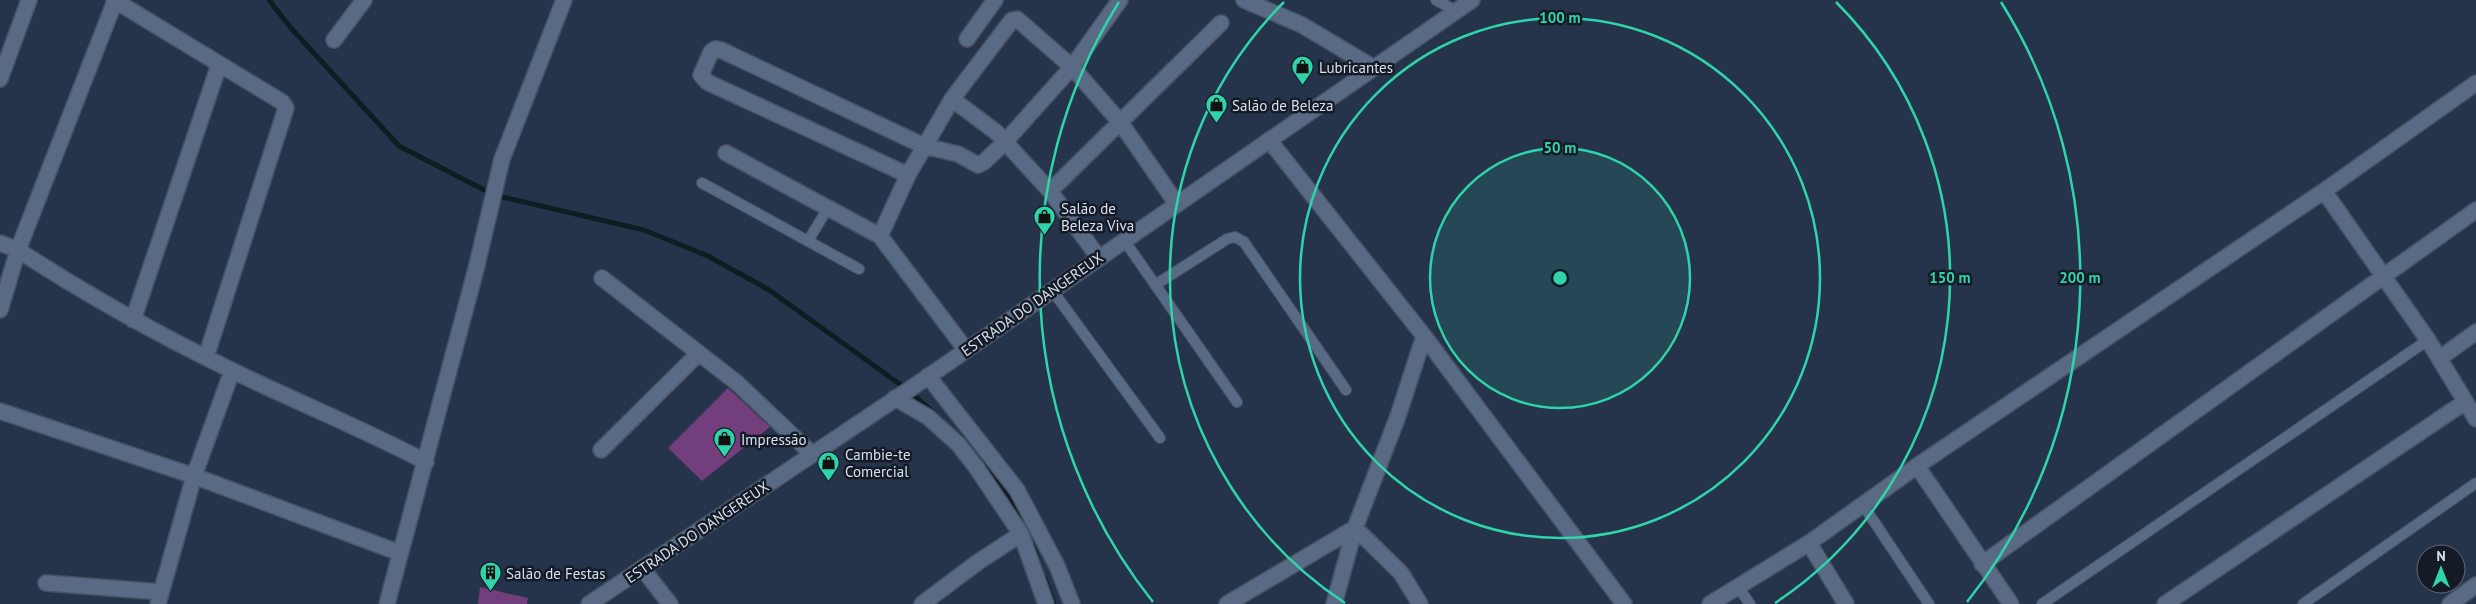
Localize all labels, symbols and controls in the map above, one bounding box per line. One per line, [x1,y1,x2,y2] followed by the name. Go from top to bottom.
[1539,8,1581,27] text: 100 m
[1291,55,1315,86] shop icon: Lubricantes
[1319,58,1393,77] place label: Lubricantes
[1204,93,1228,124] shop icon: Salão de Beleza
[1232,96,1333,115] place label: Salão de Beleza
[1544,138,1576,157] text: 50 m
[1061,199,1134,235] place label: Salão de Beleza Viva
[1033,205,1057,236] shop icon: Salão de Beleza Viva
[957,248,1107,360] street label: ESTRADA DO DANGEREUX
[1929,268,1971,287] text: 150 m
[2059,268,2101,287] text: 200 m
[1551,269,1569,287] centre of rings
[713,427,737,458] shop icon: Impressão
[741,430,807,449] place label: Impressão
[845,445,911,481] place label: Cambie-te Comercial
[817,451,841,482] shop icon: Cambie-te Comercial
[622,477,772,587] street label: ESTRADA DO DANGEREUX
[2416,544,2466,594] north arrow
[2436,547,2446,565] text: N
[478,561,502,592] building icon: Salão de Festas
[506,564,606,583] place label: Salão de Festas

